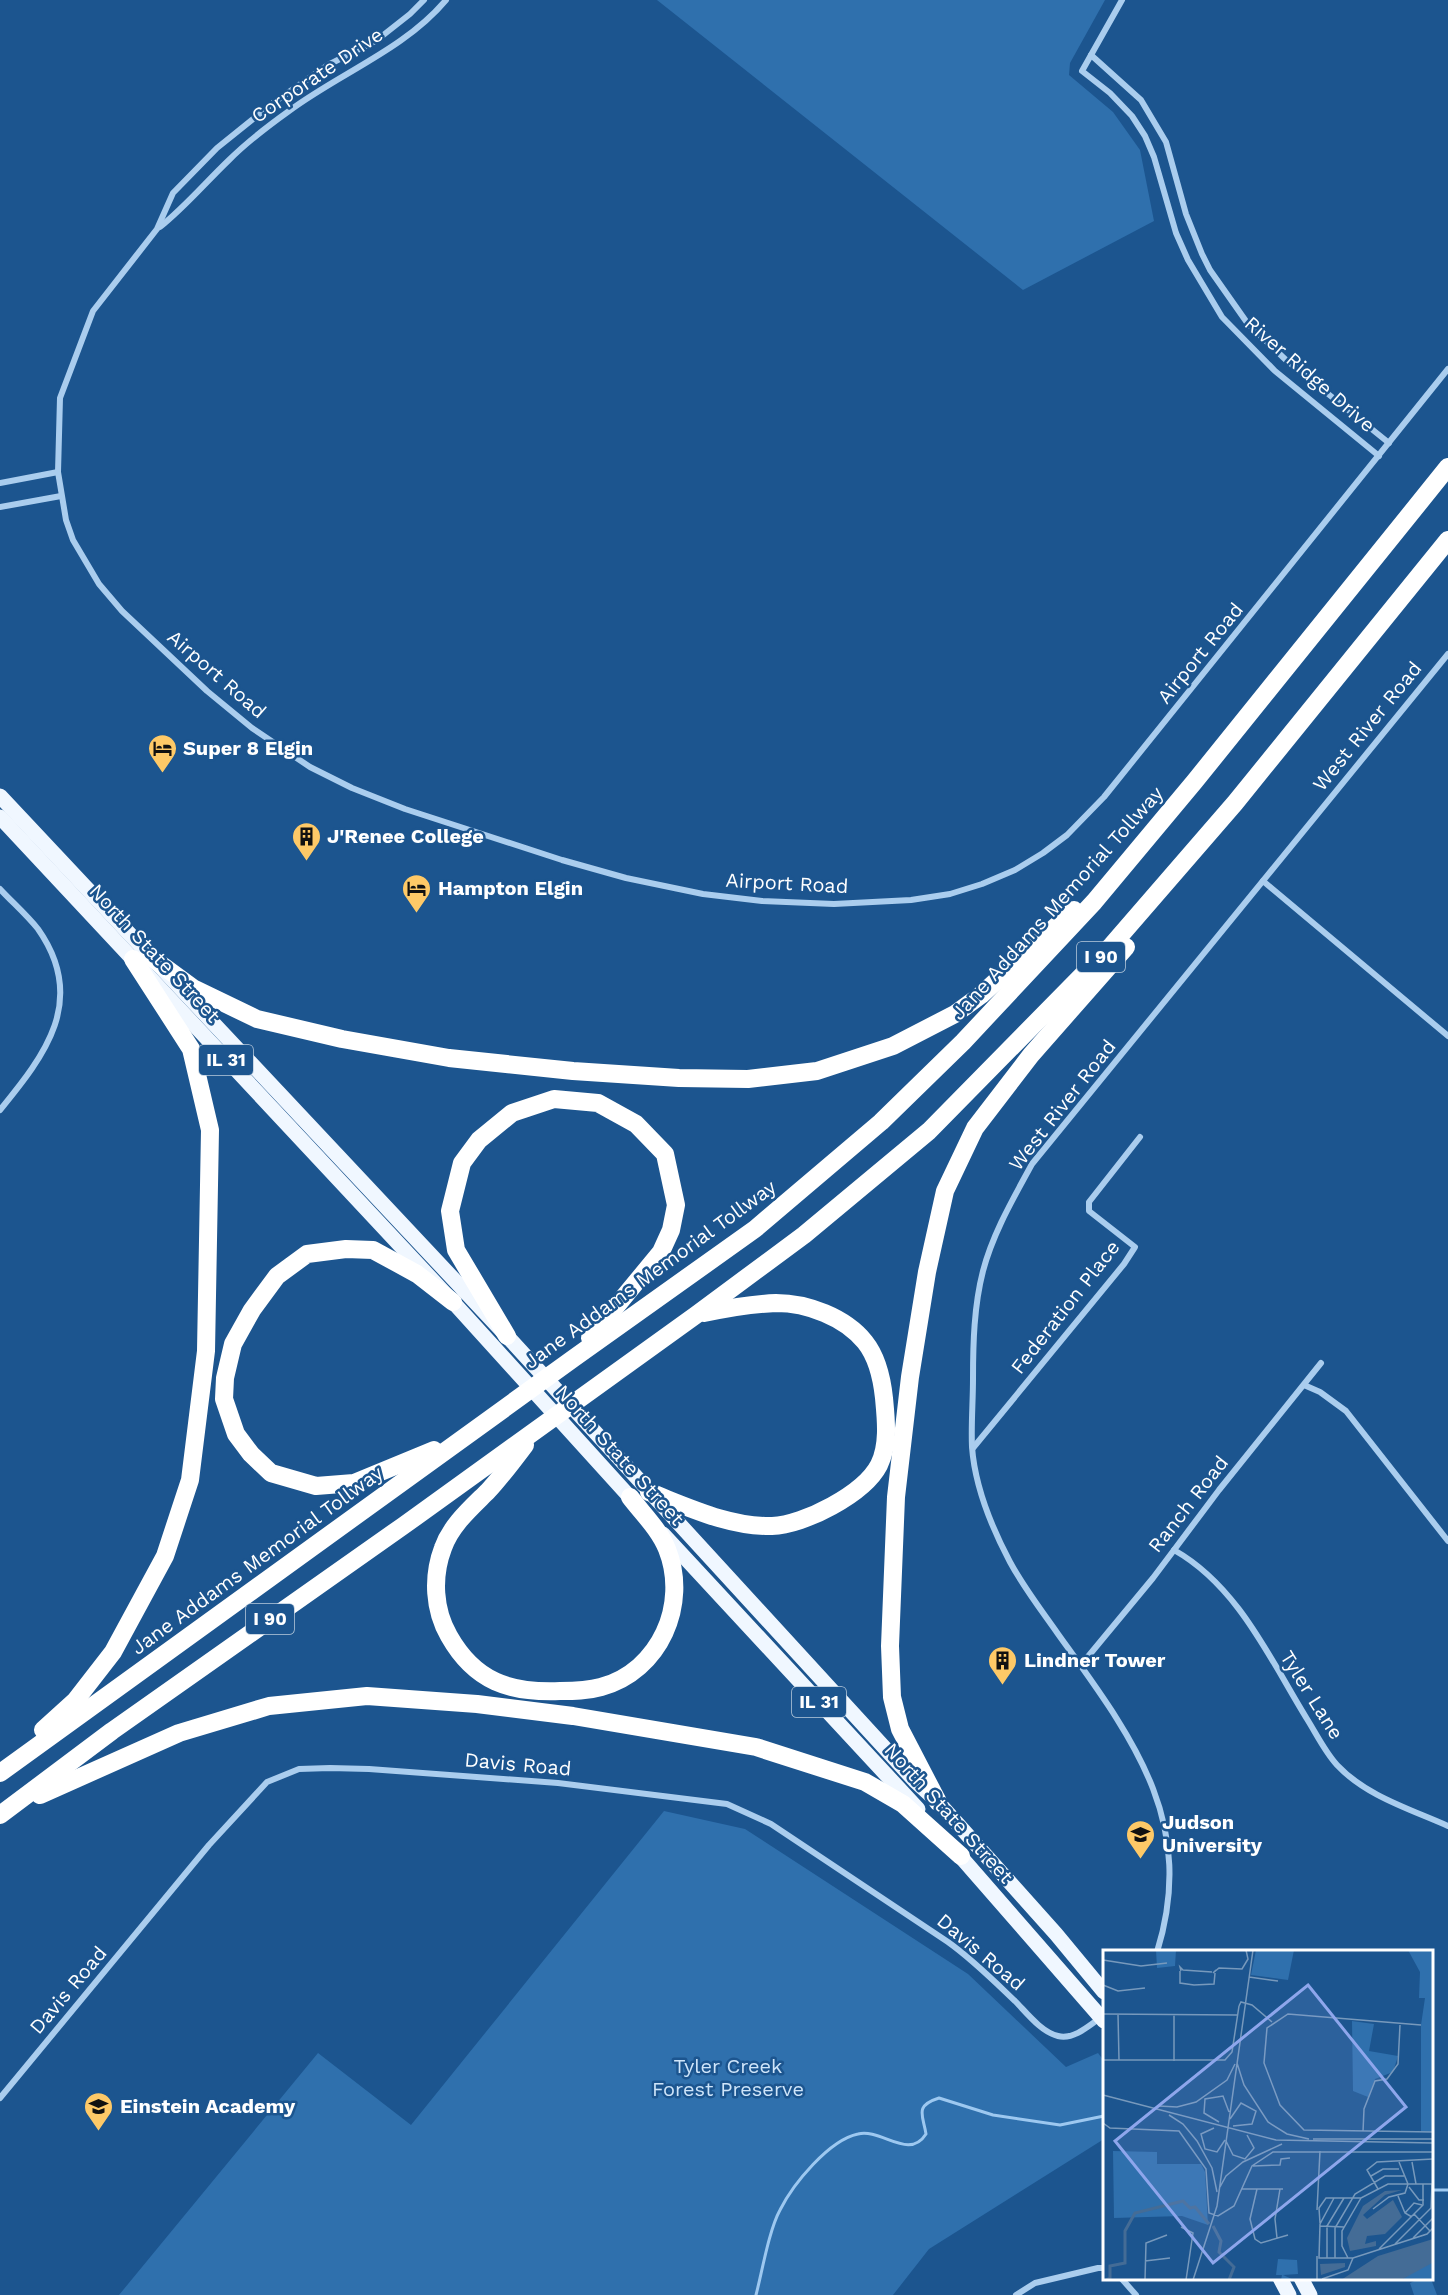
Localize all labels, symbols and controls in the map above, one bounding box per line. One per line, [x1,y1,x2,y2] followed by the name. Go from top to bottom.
[247,22,387,128] street label: Corporate Drive
[1240,311,1380,437] street label: River Ridge Drive
[1152,598,1248,708] street label: Airport Road
[163,625,271,723] street label: Airport Road
[1307,656,1427,796] street label: West River Road
[146,732,178,774] hotel icon: Super 8 Elgin
[183,736,313,760] place label: Super 8 Elgin
[946,781,1169,1025] street label: Jane Addams Memorial Tollway
[290,820,322,862] building icon: J'Renee College
[327,824,484,848] place label: J'Renee College
[725,868,849,898] street label: Airport Road
[401,872,433,914] hotel icon: Hampton Elgin
[438,876,583,900] place label: Hampton Elgin
[85,879,226,1028] street label: North State Street
[1077,942,1125,972] road number: I 90
[1003,1035,1121,1175] street label: West River Road
[199,1045,253,1075] road number: IL 31
[519,1174,781,1373] street label: Jane Addams Memorial Tollway
[1005,1235,1125,1379] street label: Federation Place
[551,1380,690,1531] street label: North State Street
[1143,1451,1233,1557] street label: Ranch Road
[126,1460,388,1659] street label: Jane Addams Memorial Tollway
[246,1604,294,1634] road number: I 90
[987,1644,1019,1686] building icon: Lindner Tower
[1275,1646,1349,1744] street label: Tyler Lane
[1024,1648,1166,1672] place label: Lindner Tower
[792,1687,846,1717] road number: IL 31
[880,1738,1019,1889] street label: North State Street
[464,1747,572,1781] street label: Davis Road
[1162,1810,1263,1857] place label: Judson University
[1125,1818,1157,1860] school or university icon: Judson University
[932,1908,1030,1996] street label: Davis Road
[24,1941,112,2039] street label: Davis Road
[1103,1950,1433,2280] inset map
[652,2054,804,2101] park label: Tyler Creek Forest Preserve
[83,2090,115,2132] school or university icon: Einstein Academy
[120,2094,296,2118] place label: Einstein Academy

